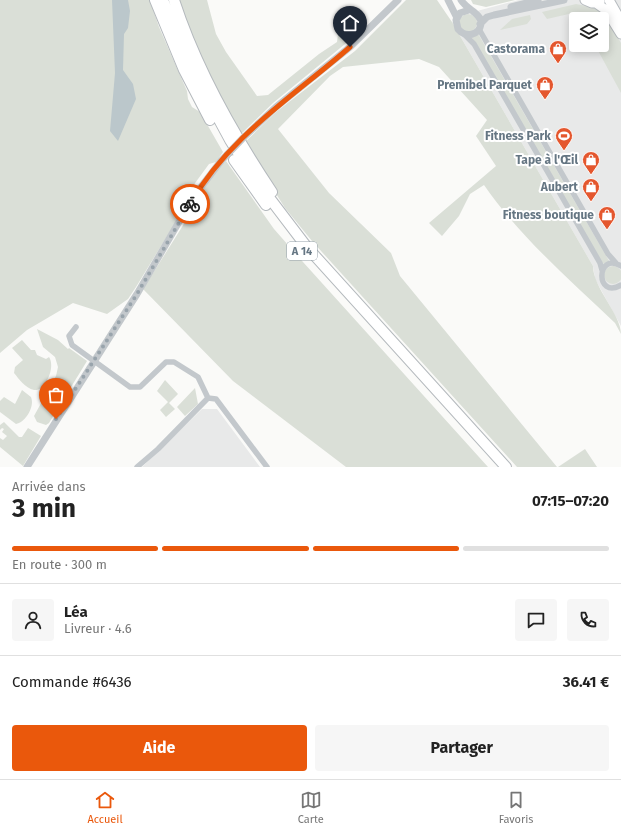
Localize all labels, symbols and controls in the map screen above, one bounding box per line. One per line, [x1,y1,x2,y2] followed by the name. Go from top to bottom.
[333,6,367,47] pin
[339,12,361,34] icon: home
[569,12,609,52] map controls
[569,12,609,52] button: layers
[548,39,568,64] shop icon: Castorama
[487,42,545,56] place label: Castorama
[535,75,555,100] shop icon: Premibel Parquet
[437,78,532,92] place label: Premibel Parquet
[554,126,574,151] sports icon: Fitness Park
[485,129,551,143] place label: Fitness Park
[581,150,601,175] shop icon: Tape à l'Œil
[515,153,578,167] place label: Tape à l'Œil
[581,177,601,202] shop icon: Aubert
[540,180,578,194] place label: Aubert
[170,184,210,224] courier
[179,193,201,215] icon: bike
[597,205,617,230] shop icon: Fitness boutique
[503,208,594,222] place label: Fitness boutique
[287,242,317,260] road number: A 14
[39,378,73,419] pin
[45,384,67,406] icon: bag
[12,479,86,494] text: Arrivée dans
[532,492,609,510] text: 07:15–07:20
[12,493,76,524] text: 3 min
[12,557,107,572] text: En route · 300 m
[12,599,54,641] button: person
[515,599,557,641] button: chat
[567,599,609,641] button: phone
[64,603,88,621] text: Léa
[64,621,132,636] text: Livreur · 4.6
[12,673,132,691] text: Commande #6436
[563,673,609,691] text: 36.41 €
[12,725,307,771] button: Aide
[315,725,609,771] button: Partager
[87,789,123,826] tab: Accueil
[298,789,324,826] tab: Carte
[499,789,534,826] tab: Favoris

